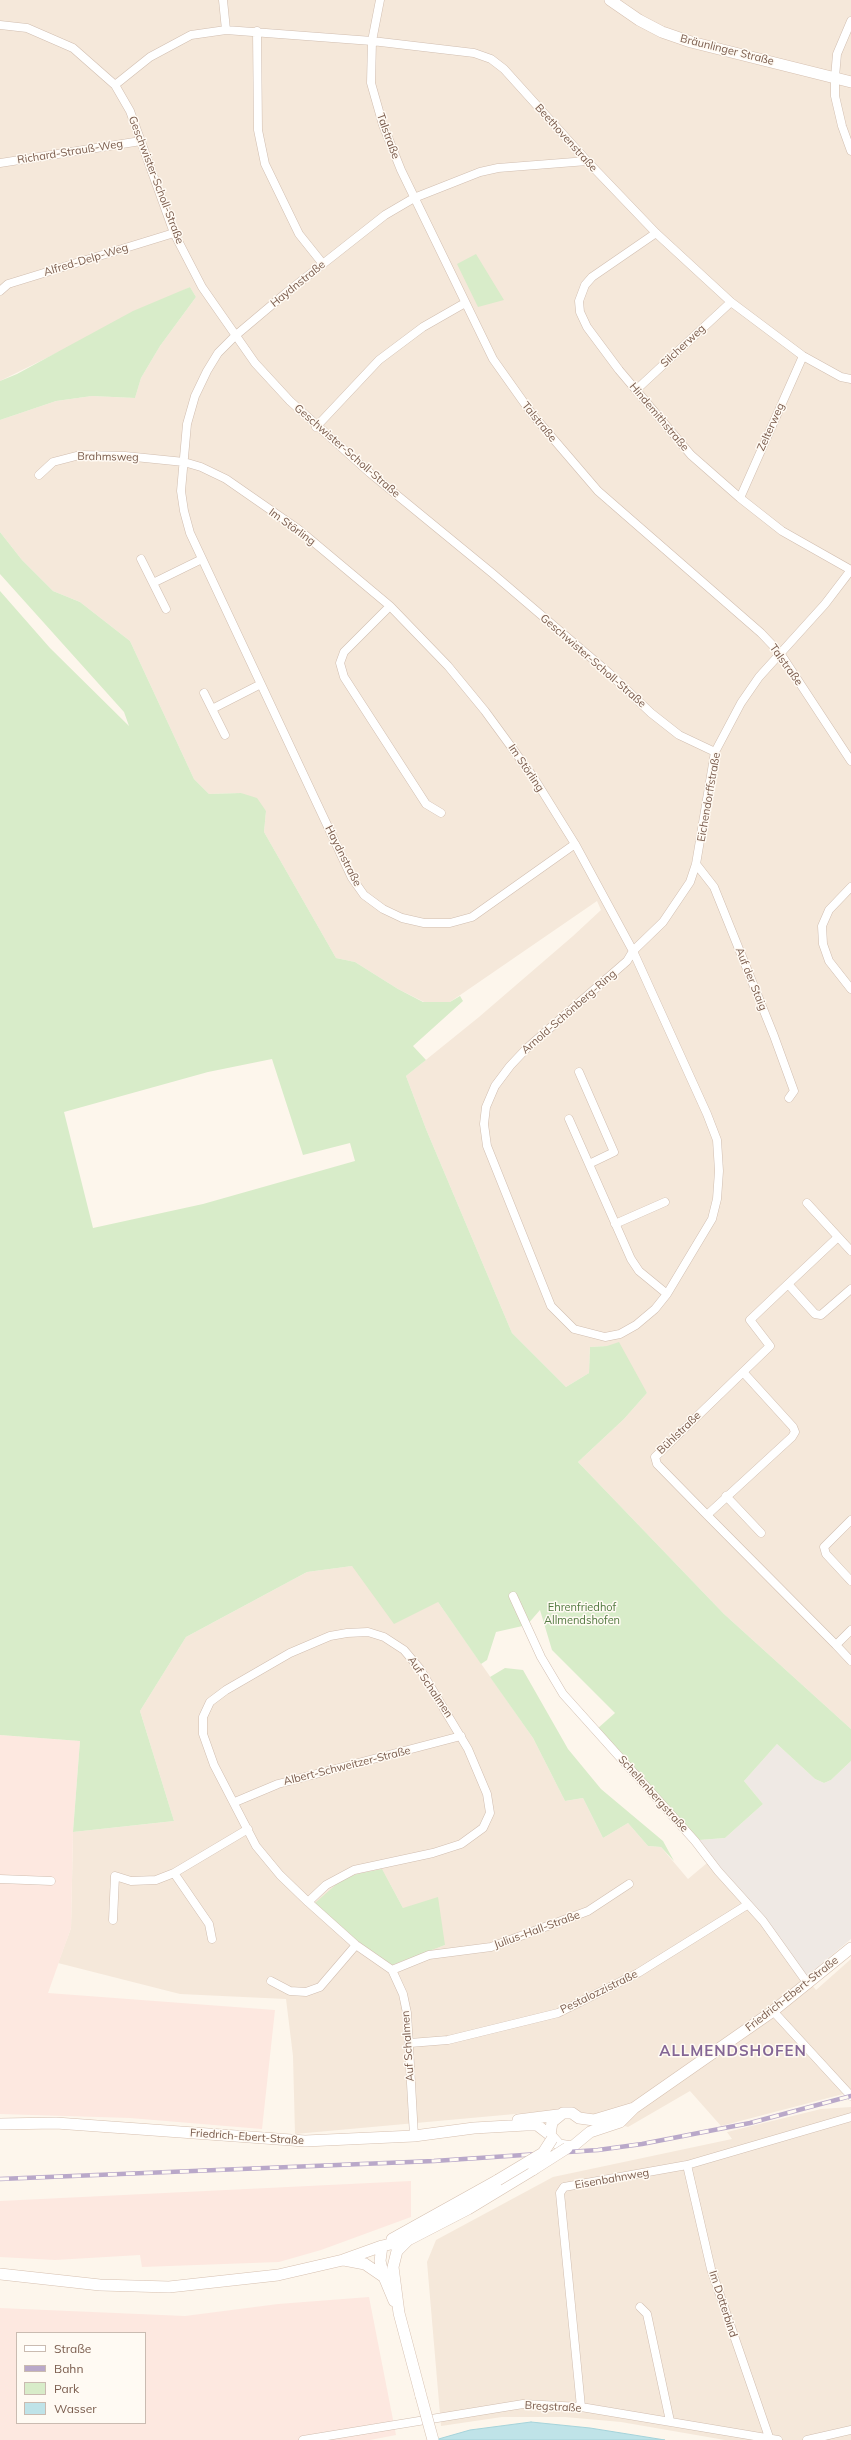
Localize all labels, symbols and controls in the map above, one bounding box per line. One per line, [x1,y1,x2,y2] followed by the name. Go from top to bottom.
[679,32,775,68] street label: Bräunlinger Straße
[532,101,600,175] street label: Beethovenstraße
[374,111,402,161] street label: Talstraße
[125,114,187,246] street label: Geschwister-Scholl-Straße
[16,137,124,167] street label: Richard-Strauß-Weg
[42,241,130,279] street label: Alfred-Delp-Weg
[268,258,328,310] street label: Haydnstraße
[658,322,708,370] street label: Silcherweg
[626,380,692,454] street label: Hindemithstraße
[519,399,559,445] street label: Talstraße
[291,401,403,501] street label: Geschwister-Scholl-Straße
[755,401,787,453] street label: Zelterweg
[77,450,139,464] street label: Brahmsweg
[266,506,318,548] street label: Im Störling
[537,611,649,711] street label: Geschwister-Scholl-Straße
[767,642,805,688] street label: Talstraße
[505,742,547,794] street label: Im Störling
[695,751,723,843] street label: Eichendorffstraße
[322,823,364,889] street label: Haydnstraße
[732,945,770,1013] street label: Auf der Staig
[519,967,619,1057] street label: Arnold-Schönberg-Ring
[654,1409,704,1457] street label: Bühlstraße
[544,1601,620,1627] park label: Ehrenfriedhof Allmendshofen
[405,1654,455,1720] street label: Auf Schalmen
[282,1744,412,1788] street label: Albert-Schweitzer-Straße
[615,1753,691,1835] street label: Schellenbergstraße
[492,1908,582,1952] street label: Julius-Hall-Straße
[743,1954,841,2034] street label: Friedrich-Ebert-Straße
[558,1968,640,2016] street label: Pestalozzistraße
[399,2010,417,2082] street label: Auf Schalmen
[659,2042,807,2060] district label: ALLMENDSHOFEN
[190,2126,304,2148] street label: Friedrich-Ebert-Straße
[574,2166,650,2192] street label: Eisenbahnweg
[706,2269,740,2339] street label: Im Dotterbind
[16,2332,146,2424] legend
[54,2341,91,2356] text: Straße
[54,2361,83,2376] text: Bahn
[54,2381,79,2396] text: Park
[524,2399,582,2415] street label: Bregstraße
[54,2401,97,2416] text: Wasser

